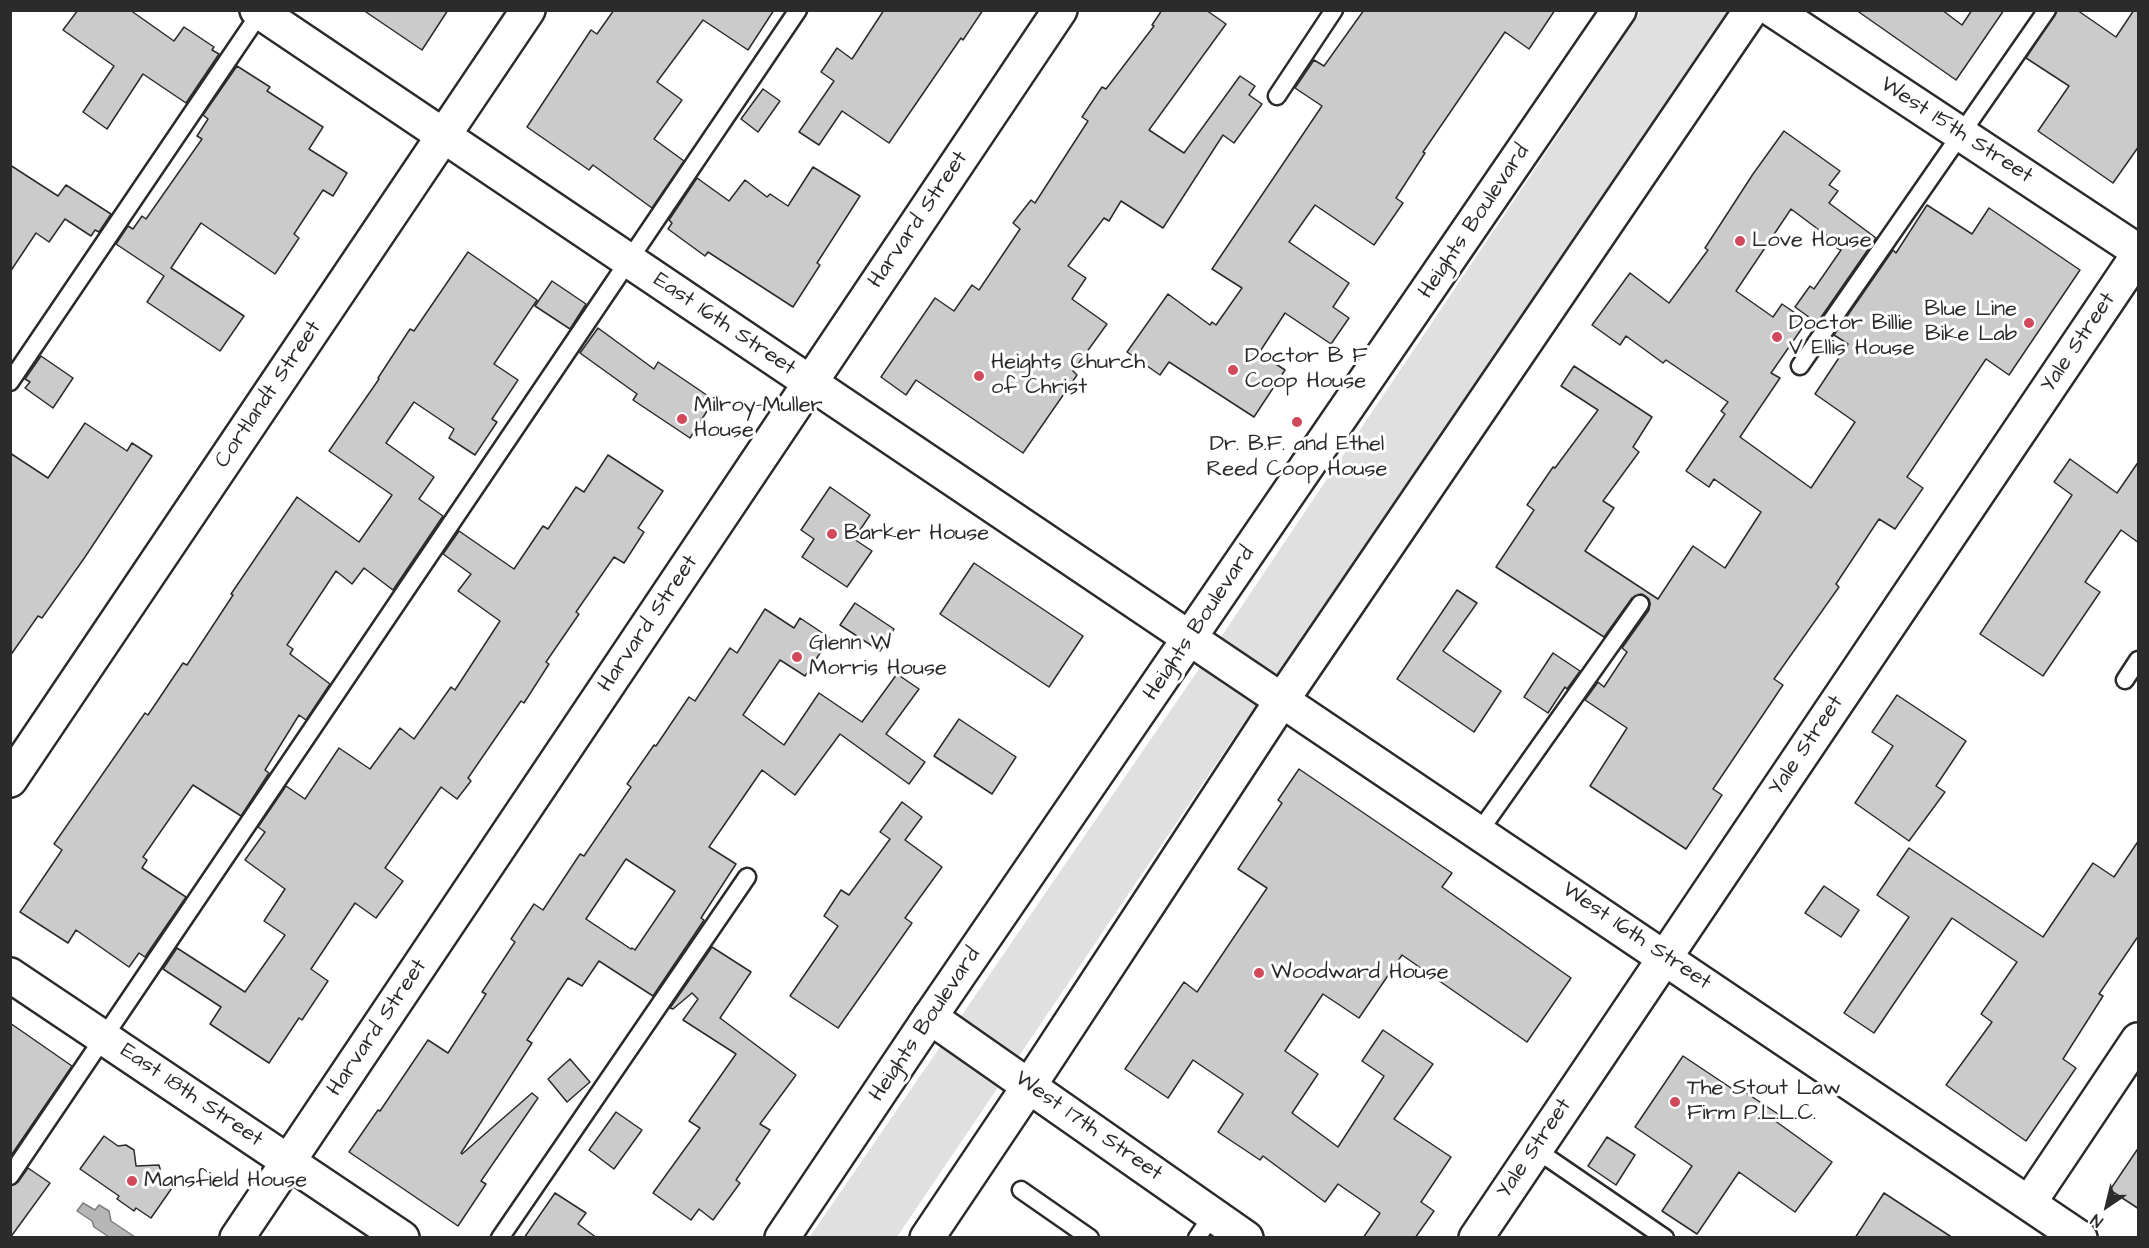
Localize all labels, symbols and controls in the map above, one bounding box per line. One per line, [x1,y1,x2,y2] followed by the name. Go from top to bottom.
[1875,72,2037,190] street label: West 15th Street
[1414,140,1536,304] street label: Heights Boulevard
[864,147,974,293] street label: Harvard Street
[1752,228,1872,254] place label: Love House
[1733,234,1747,248] marker: Love House
[648,268,800,382] street label: East 16th Street
[2036,288,2122,398] street label: Yale Street
[1925,297,2017,348] place label: Blue Line Bike Lab
[1789,311,1915,362] place label: Doctor Billie V Ellis House
[2022,316,2036,330] marker: Blue Line Bike Lab
[210,317,328,473] street label: Cortlandt Street
[1770,330,1784,344] marker: Doctor Billie V Ellis House
[1245,344,1367,396] place label: Doctor B F Coop House
[991,350,1145,402] place label: Heights Church of Christ
[1226,363,1240,377] marker: Doctor B F Coop House
[972,369,986,383] marker: Heights Church of Christ
[694,393,823,445] place label: Milroy-Muller House
[675,412,689,426] marker: Milroy-Muller House
[1290,415,1304,429] marker: Dr. B.F. and Ethel Reed Coop House
[1207,432,1387,484] place label: Dr. B.F. and Ethel Reed Coop House
[844,521,989,547] place label: Barker House
[825,527,839,541] marker: Barker House
[1139,542,1261,706] street label: Heights Boulevard
[594,551,704,697] street label: Harvard Street
[809,631,947,682] place label: Glenn W Morris House
[790,650,804,664] marker: Glenn W Morris House
[1764,691,1850,801] street label: Yale Street
[1556,877,1716,997] street label: West 16th Street
[865,943,987,1107] street label: Heights Boulevard
[323,955,433,1101] street label: Harvard Street
[1271,960,1449,986] place label: Woodward House
[1252,966,1266,980] marker: Woodward House
[115,1039,267,1153] street label: East 18th Street
[1009,1066,1167,1188] street label: West 17th Street
[1687,1076,1841,1128] place label: The Stout Law Firm P.L.L.C.
[1492,1094,1578,1204] street label: Yale Street
[1668,1095,1682,1109] marker: The Stout Law Firm P.L.L.C.
[144,1168,307,1194] place label: Mansfield House
[125,1174,139,1188] marker: Mansfield House
[2077,1176,2137,1236] north arrow
[2086,1209,2107,1233] text: N

